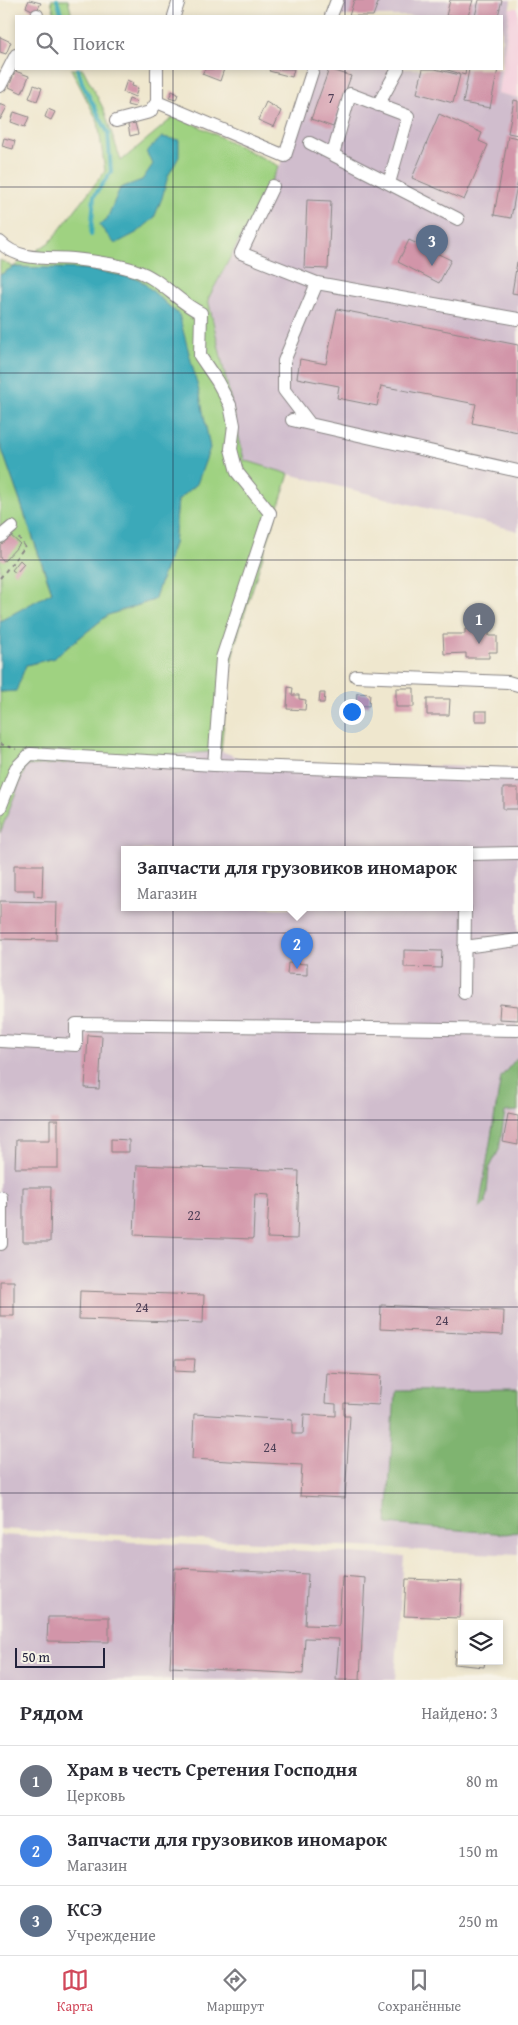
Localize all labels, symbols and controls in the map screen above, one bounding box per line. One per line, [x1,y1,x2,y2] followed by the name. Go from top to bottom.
[15,15,503,70] search box
[33,29,61,57] icon: search
[73,29,125,57] text: Поиск
[328,88,335,108] house number: 7
[416,225,448,266] pin: 3
[463,603,495,644] pin: 1
[339,699,365,725] your location
[121,846,473,911] popup
[137,853,457,881] text: Запчасти для грузовиков иномарок
[137,881,197,905] text: Магазин
[281,928,313,969] pin: 2
[187,1205,201,1225] house number: 22
[135,1297,149,1317] house number: 24
[435,1310,449,1330] house number: 24
[263,1437,277,1457] house number: 24
[458,1620,503,1665] map controls
[458,1620,503,1665] button: layers
[15,1645,105,1668] scale bar
[22,1647,50,1667] text: 50 m
[20,1697,83,1728] text: Рядом
[421,1701,498,1725] text: Найдено: 3
[67,1755,357,1783] text: Храм в честь Сретения Господня
[32,1769,40,1793] text: 1
[466,1769,498,1793] text: 80 m
[67,1783,125,1807] text: Церковь
[67,1825,387,1853] text: Запчасти для грузовиков иномарок
[32,1839,40,1863] text: 2
[458,1839,498,1863] text: 150 m
[67,1853,127,1877] text: Магазин
[67,1895,102,1923] text: КСЭ
[32,1909,40,1933] text: 3
[458,1909,498,1933] text: 250 m
[67,1923,156,1947] text: Учреждение
[57,1966,93,2016] tab: Карта
[207,1966,264,2016] tab: Маршрут
[378,1966,461,2016] tab: Сохранённые

